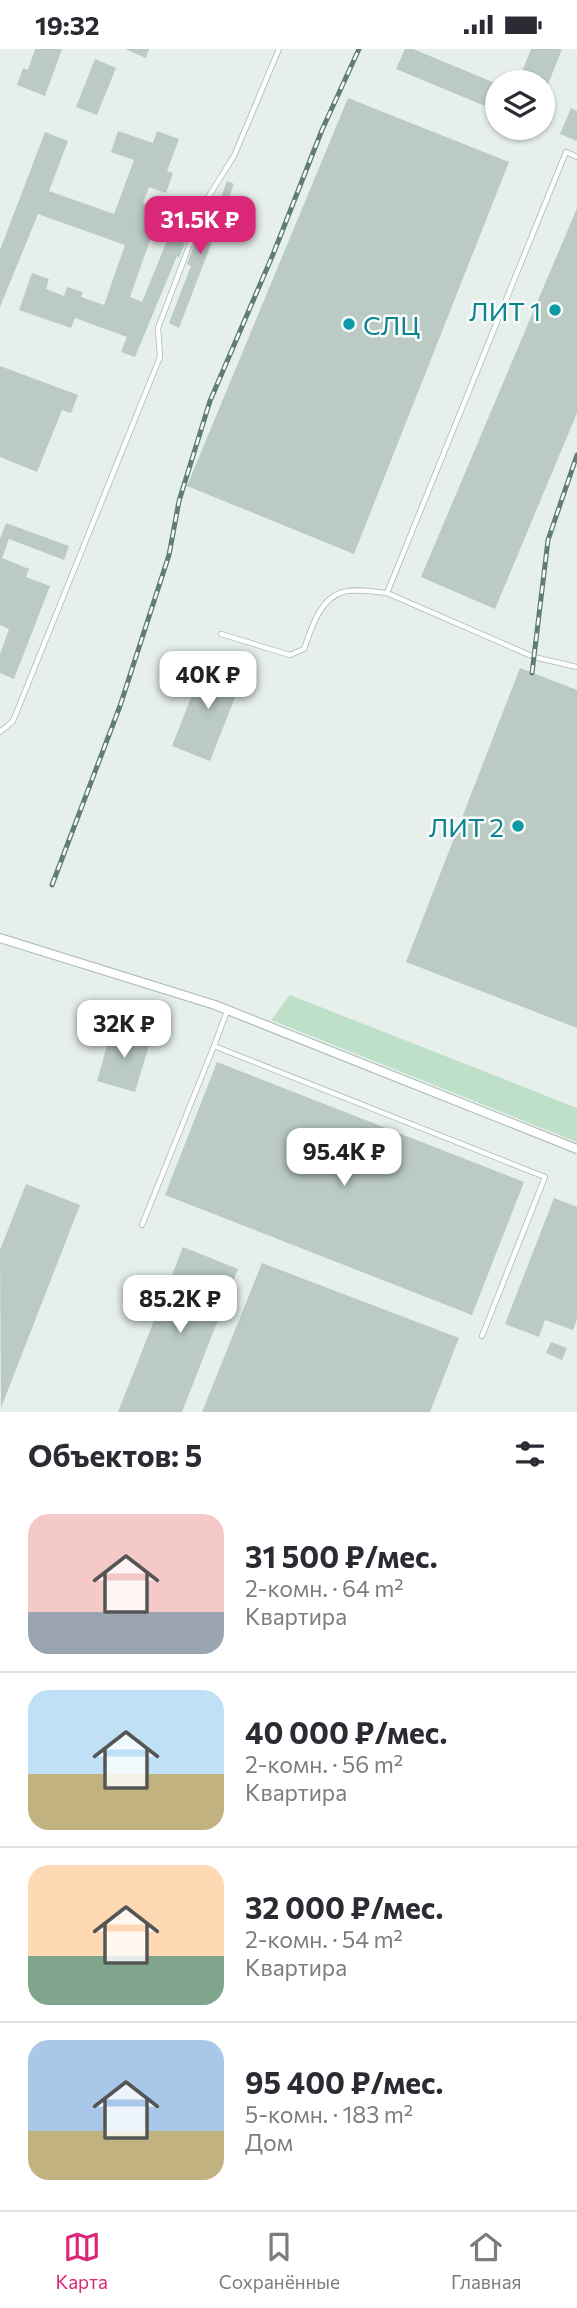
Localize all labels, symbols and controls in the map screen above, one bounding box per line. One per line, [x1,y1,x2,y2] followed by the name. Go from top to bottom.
[35,9,99,40] text: 19:32
[485,70,555,140] map controls
[485,70,555,140] button: layers
[135,197,265,256] pin: 31.5K ₽
[161,205,239,233] text: 31.5K ₽
[469,295,541,326] place label: ЛИТ 1
[547,302,563,318] marker: ЛИТ 1
[363,309,420,340] place label: СЛЦ
[341,316,357,332] marker: СЛЦ
[159,651,257,711] pin: 40K ₽
[175,660,241,688] text: 40K ₽
[429,811,504,842] place label: ЛИТ 2
[510,818,526,834] marker: ЛИТ 2
[75,1000,173,1060] pin: 32K ₽
[93,1009,155,1037] text: 32K ₽
[279,1129,409,1188] pin: 95.4K ₽
[303,1137,385,1165] text: 95.4K ₽
[115,1275,245,1335] pin: 85.2K ₽
[139,1284,221,1312] text: 85.2K ₽
[511,1435,549,1473] icon: filters
[28,1436,202,1473] text: Объектов: 5
[245,1537,438,1574] text: 31 500 ₽/мес.
[84,1542,168,1626] icon: home
[245,1574,404,1602] text: 2-комн. · 64 m²
[245,1602,347,1630] text: Квартира
[245,1713,447,1750] text: 40 000 ₽/мес.
[84,1718,168,1802] icon: home
[245,1750,403,1778] text: 2-комн. · 56 m²
[245,1778,347,1806] text: Квартира
[245,1888,443,1925] text: 32 000 ₽/мес.
[84,1893,168,1977] icon: home
[245,1925,403,1953] text: 2-комн. · 54 m²
[245,1953,347,1981] text: Квартира
[245,2063,443,2100] text: 95 400 ₽/мес.
[84,2068,168,2152] icon: home
[245,2100,413,2128] text: 5-комн. · 183 m²
[245,2128,293,2156] text: Дом
[55,2228,108,2293] tab: Карта
[219,2228,340,2293] tab: Сохранённые
[451,2228,521,2293] tab: Главная

